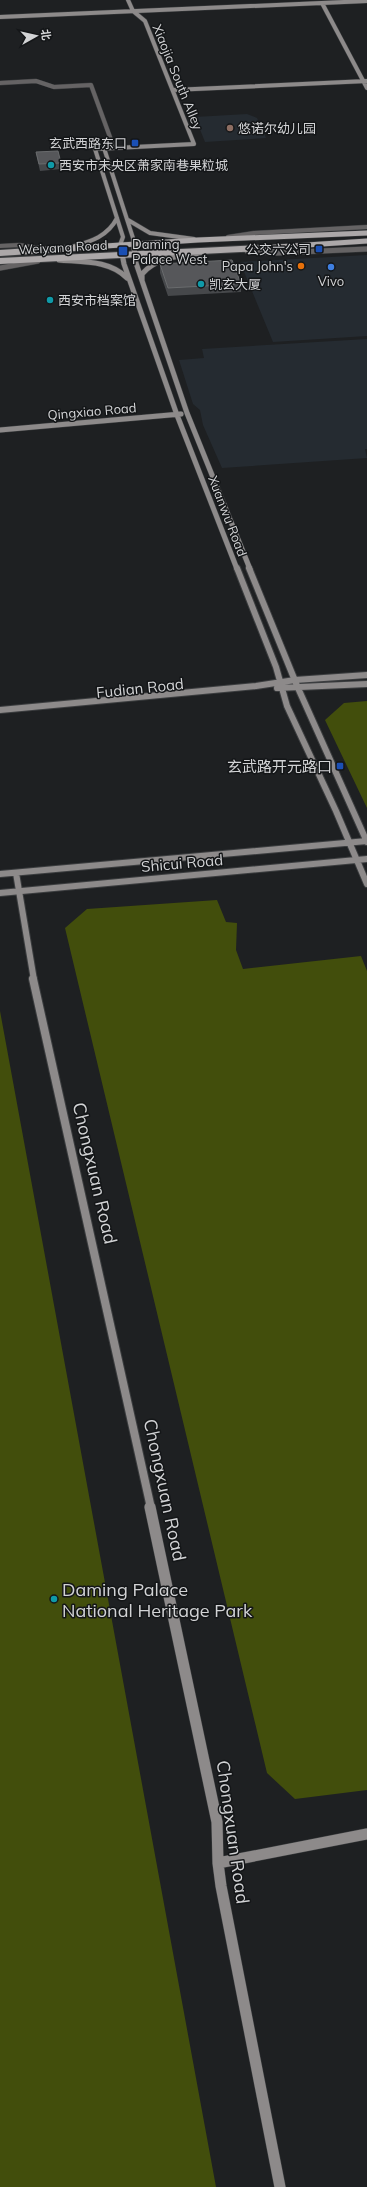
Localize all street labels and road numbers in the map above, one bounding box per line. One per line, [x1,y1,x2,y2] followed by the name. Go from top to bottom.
[150,22,207,132] street label: Xiaojia South Alley
[18,237,108,257] street label: Weiyang Road
[47,399,137,423] street label: Qingxiao Road
[205,473,251,559] street label: Xuanwu Road
[95,674,185,702] street label: Fudian Road
[140,850,224,876] street label: Shicui Road
[68,1100,122,1246] street label: Chongxuan Road
[139,1417,191,1563] street label: Chongxuan Road
[212,1759,254,1905] street label: Chongxuan Road

